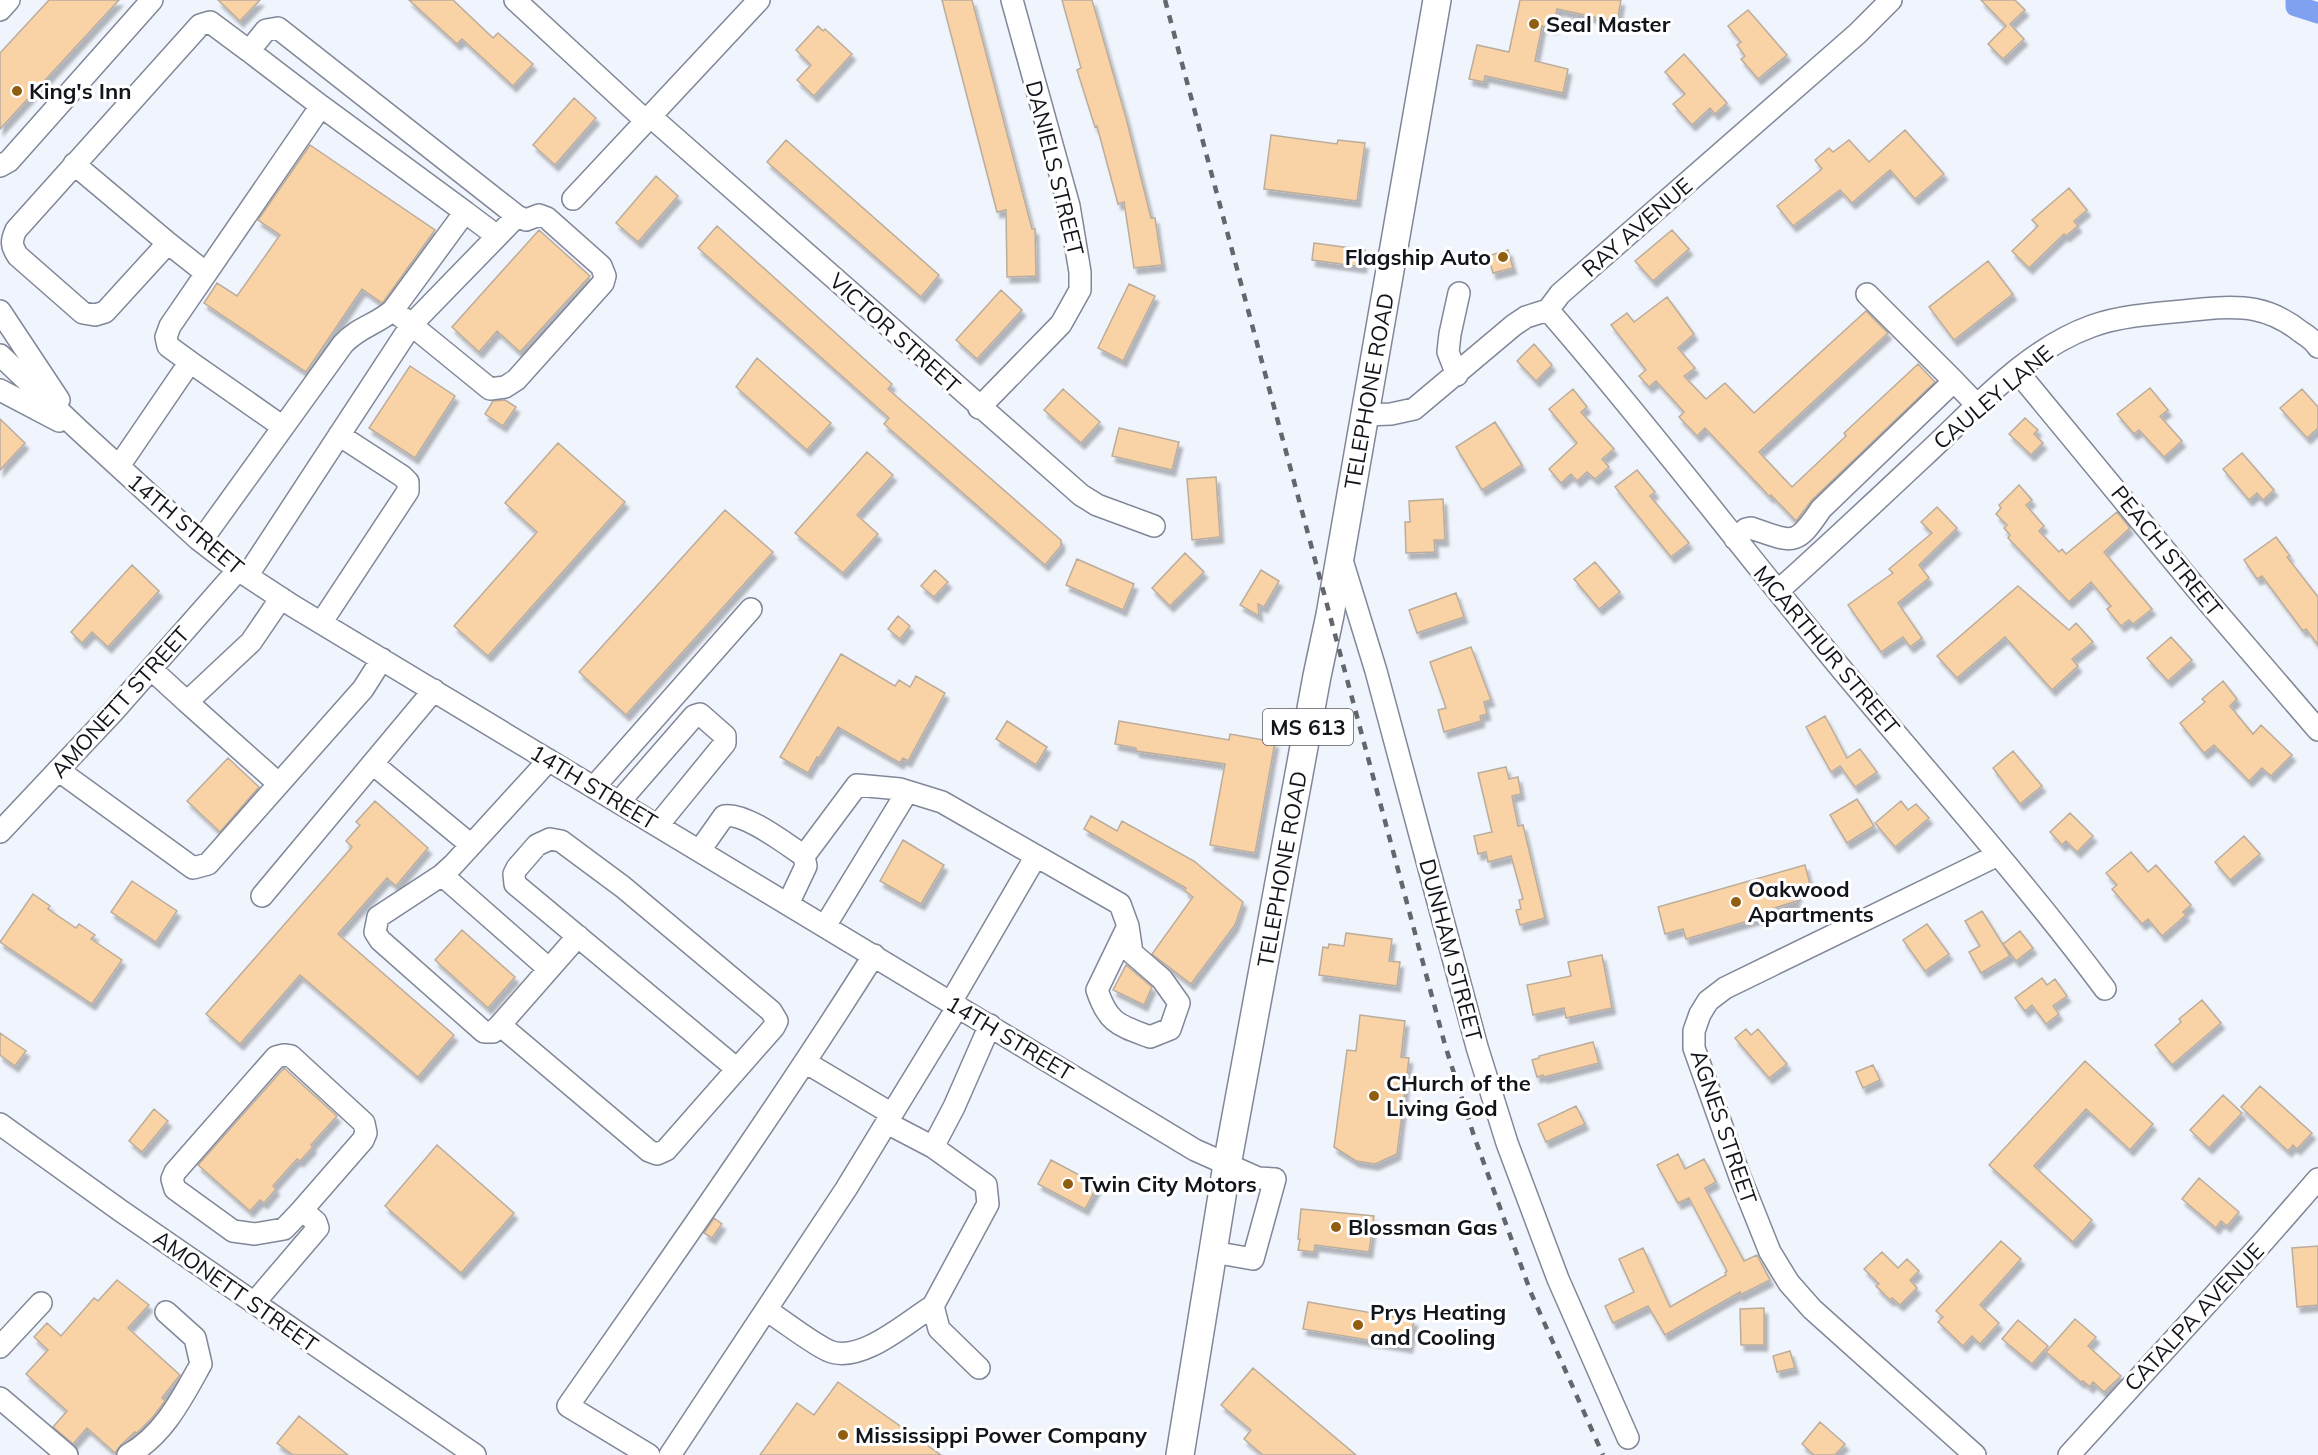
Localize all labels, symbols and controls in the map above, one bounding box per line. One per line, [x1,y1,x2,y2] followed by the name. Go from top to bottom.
[1546,10,1671,38] place label: Seal Master
[1527,17,1541,31] marker: Seal Master
[29,77,132,105] place label: King's Inn
[1020,78,1090,258] street label: DANIELS STREET
[10,84,24,98] marker: King's Inn
[1576,171,1698,283] street label: RAY AVENUE
[1345,243,1491,271] place label: Flagship Auto
[1496,250,1510,264] marker: Flagship Auto
[824,267,966,399] street label: VICTOR STREET
[1338,291,1400,491] street label: TELEPHONE ROAD
[1927,339,2059,455] street label: CAULEY LANE
[122,467,250,581] street label: 14TH STREET
[2105,480,2229,622] street label: PEACH STREET
[1748,560,1906,740] street label: MCARTHUR STREET
[45,620,195,784] street label: AMONETT STREET
[1263,709,1353,745] road number: MS 613
[525,738,663,836] street label: 14TH STREET
[1251,769,1313,969] street label: TELEPHONE ROAD
[1413,856,1489,1044] street label: DUNHAM STREET
[1748,875,1874,928] place label: Oakwood Apartments
[1729,895,1743,909] marker: Oakwood Apartments
[941,989,1079,1087] street label: 14TH STREET
[1684,1046,1764,1208] street label: AGNES STREET
[1386,1069,1531,1122] place label: CHurch of the Living God
[1367,1089,1381,1103] marker: CHurch of the Living God
[1080,1170,1257,1198] place label: Twin City Motors
[1061,1177,1075,1191] marker: Twin City Motors
[1348,1213,1498,1241] place label: Blossman Gas
[1329,1220,1343,1234] marker: Blossman Gas
[148,1224,324,1358] street label: AMONETT STREET
[2118,1237,2270,1397] street label: CATALPA AVENUE
[1370,1298,1506,1351] place label: Prys Heating and Cooling
[1351,1318,1365,1332] marker: Prys Heating and Cooling
[855,1421,1147,1449] place label: Mississippi Power Company
[836,1428,850,1442] marker: Mississippi Power Company

